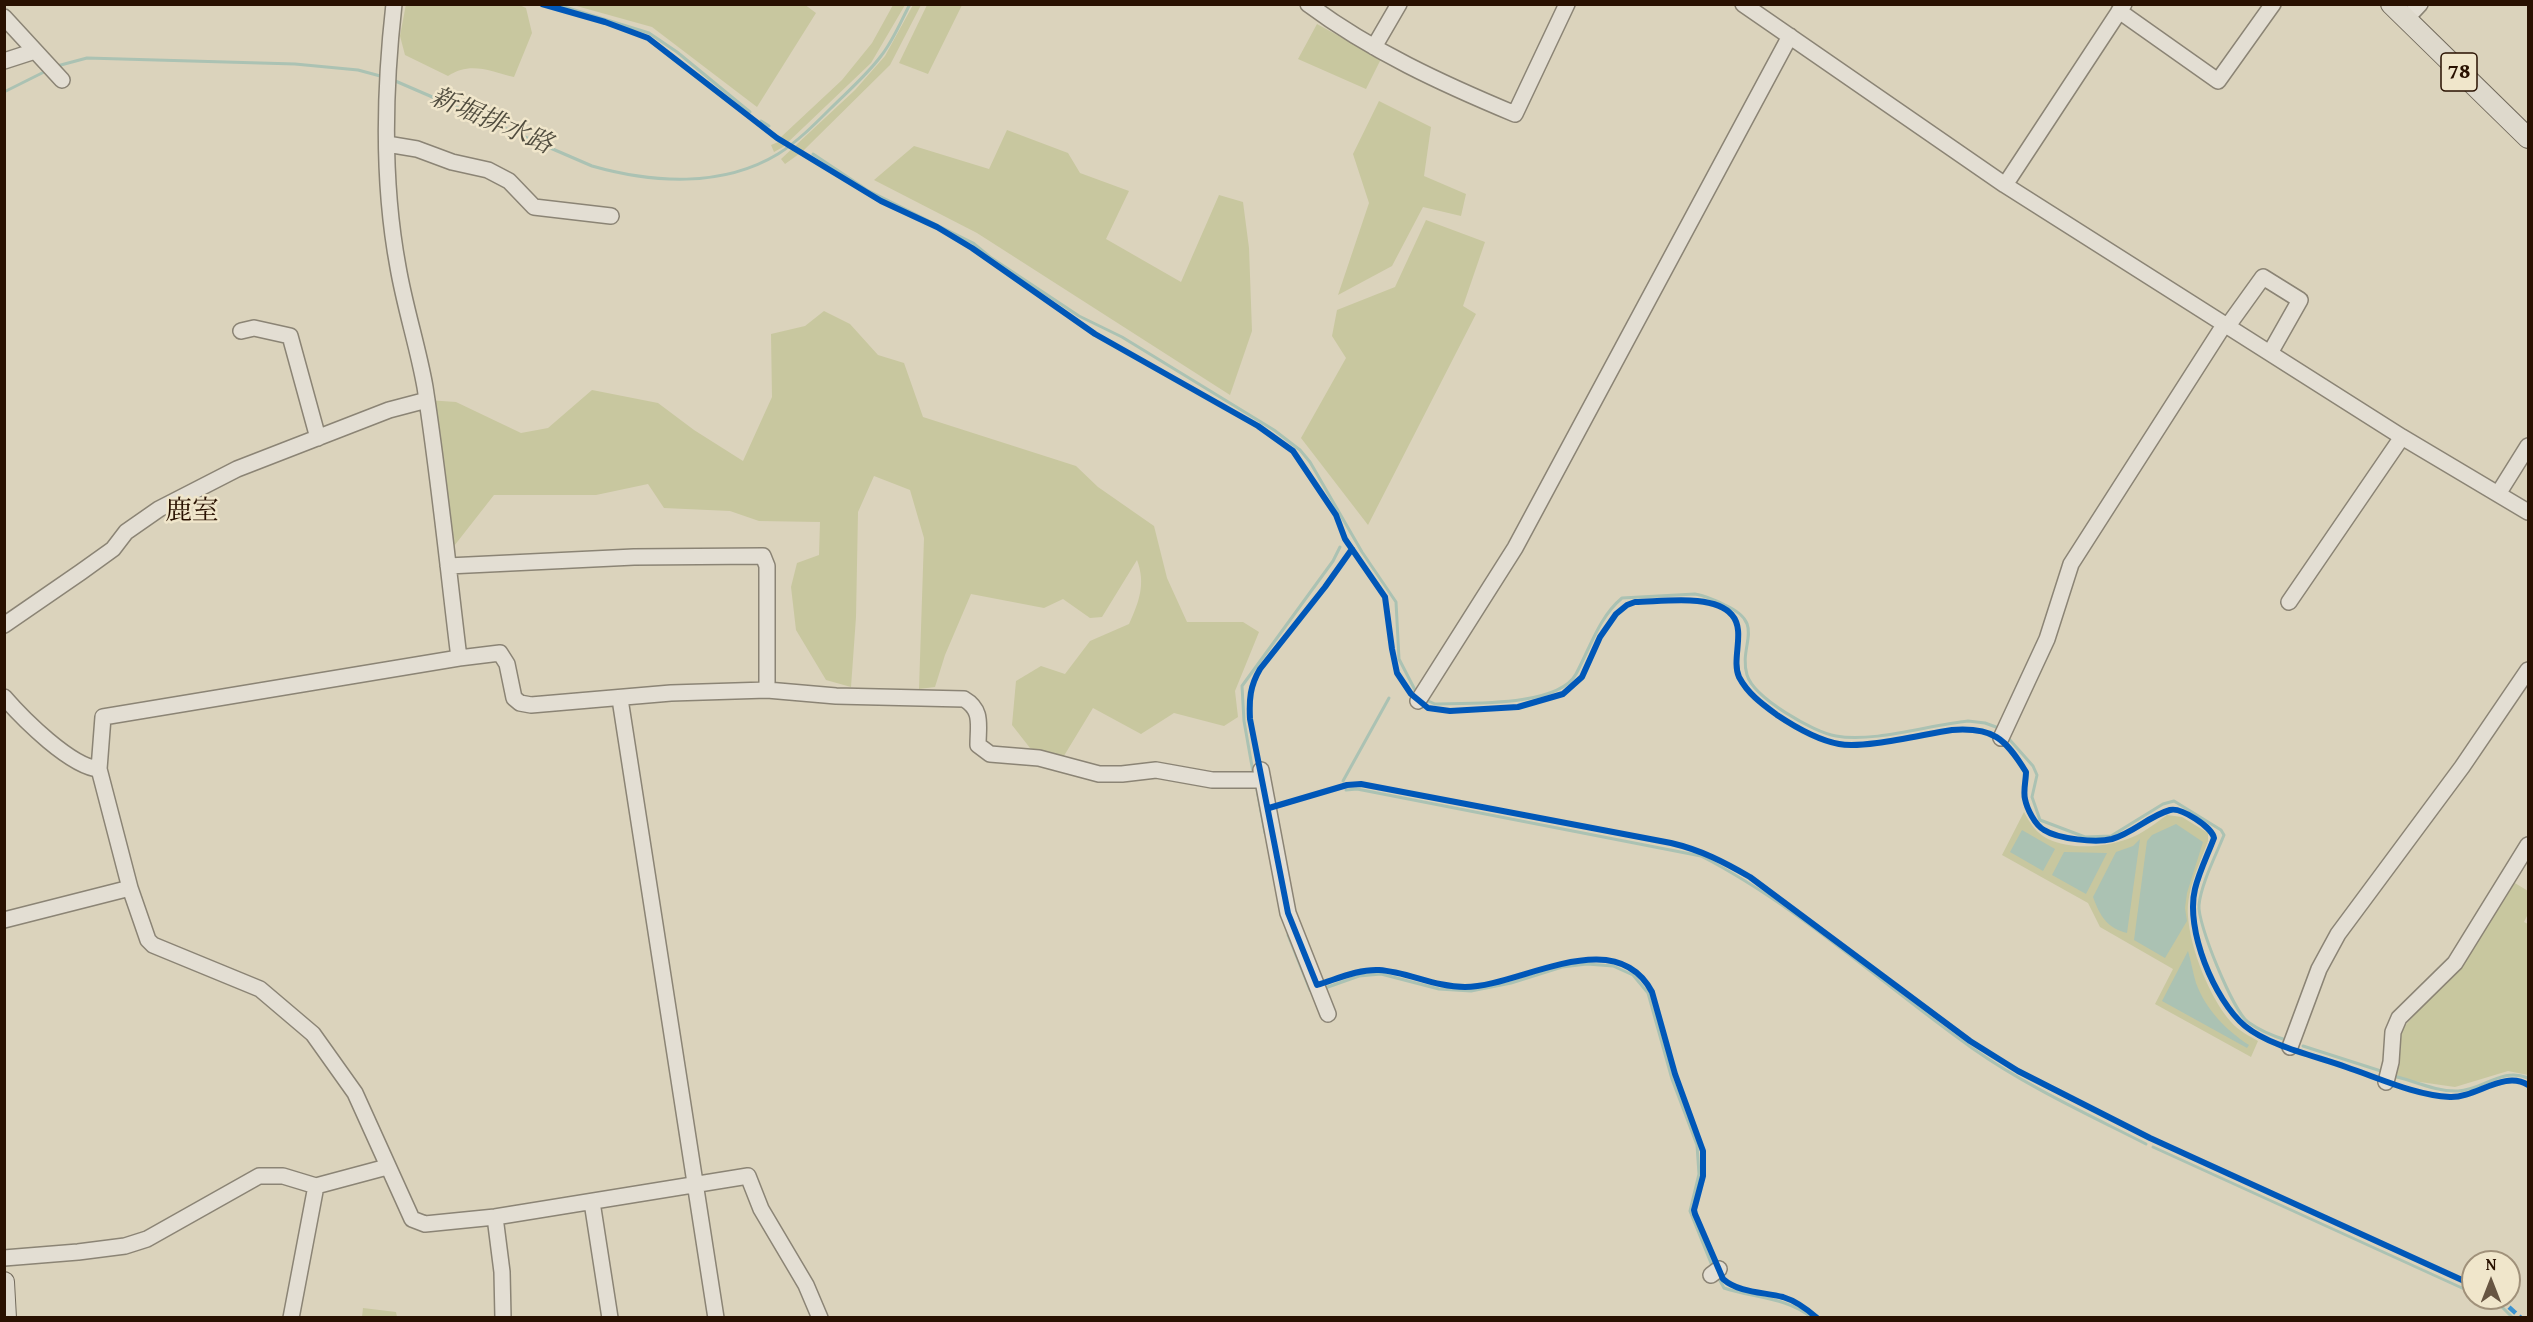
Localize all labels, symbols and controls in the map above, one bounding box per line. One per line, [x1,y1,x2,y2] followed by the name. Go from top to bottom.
[2441,53,2477,91] road number: 78
[425,82,557,162] water label: 新堀排水路
[165,496,219,528] district label: 鹿室
[2461,1250,2521,1310] north arrow
[2486,1252,2496,1276] text: N

